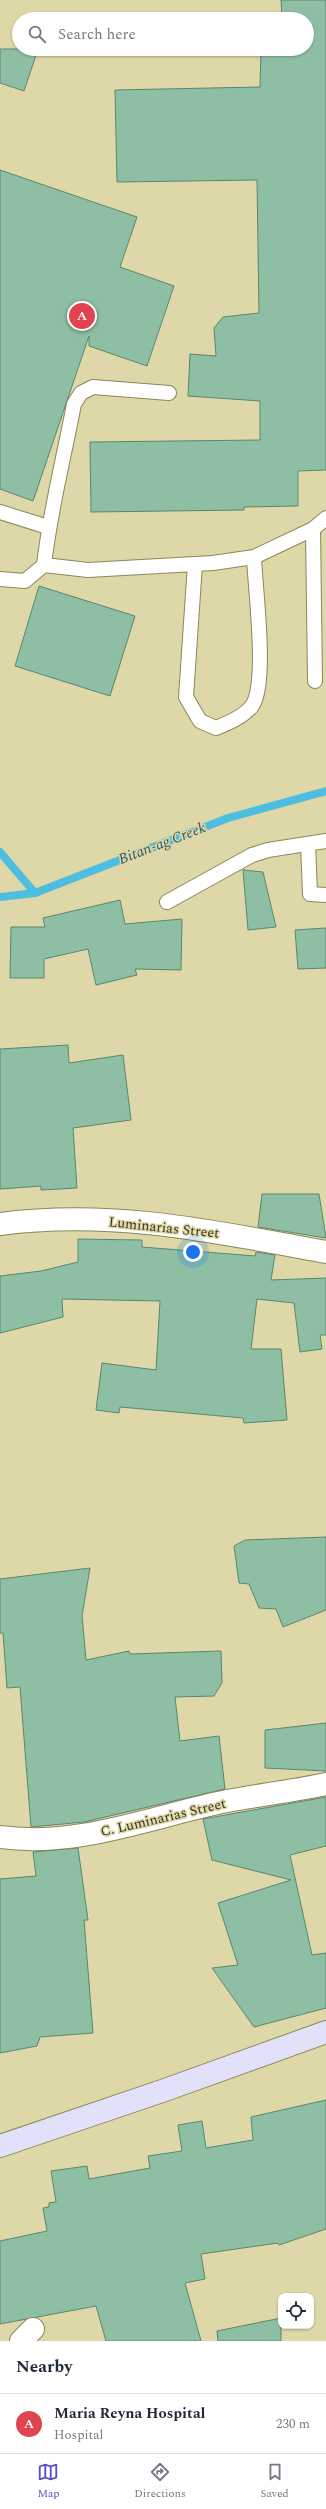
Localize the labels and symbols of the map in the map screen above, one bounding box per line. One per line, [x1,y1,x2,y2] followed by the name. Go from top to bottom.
[69,301,95,331] pin: A
[115,816,209,871] water label: Bitan-ag Creek
[108,1211,220,1244] street label: Luminarias Street
[183,1242,203,1262] your location
[98,1793,228,1842] street label: C. Luminarias Street

